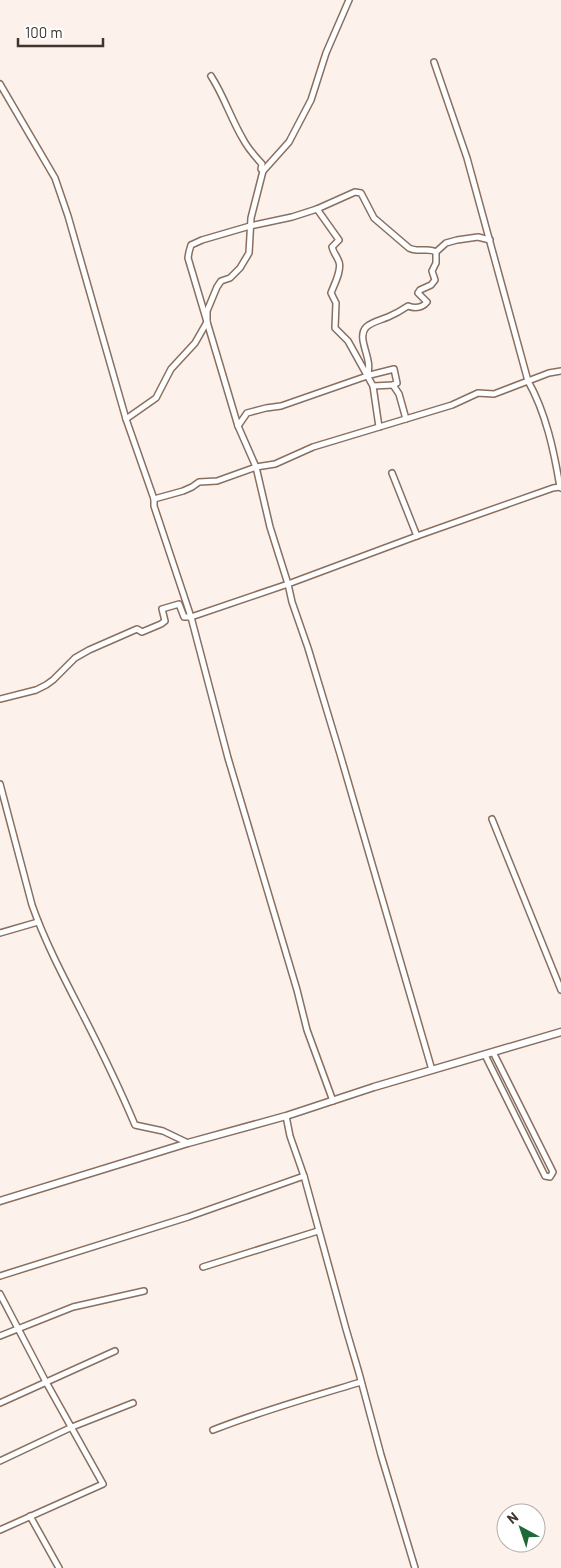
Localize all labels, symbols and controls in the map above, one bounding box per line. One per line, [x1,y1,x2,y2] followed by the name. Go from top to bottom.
[18,15,102,47] scale bar
[25,23,63,41] text: 100 m
[496,1503,546,1553] north arrow
[503,1508,521,1527] text: N

